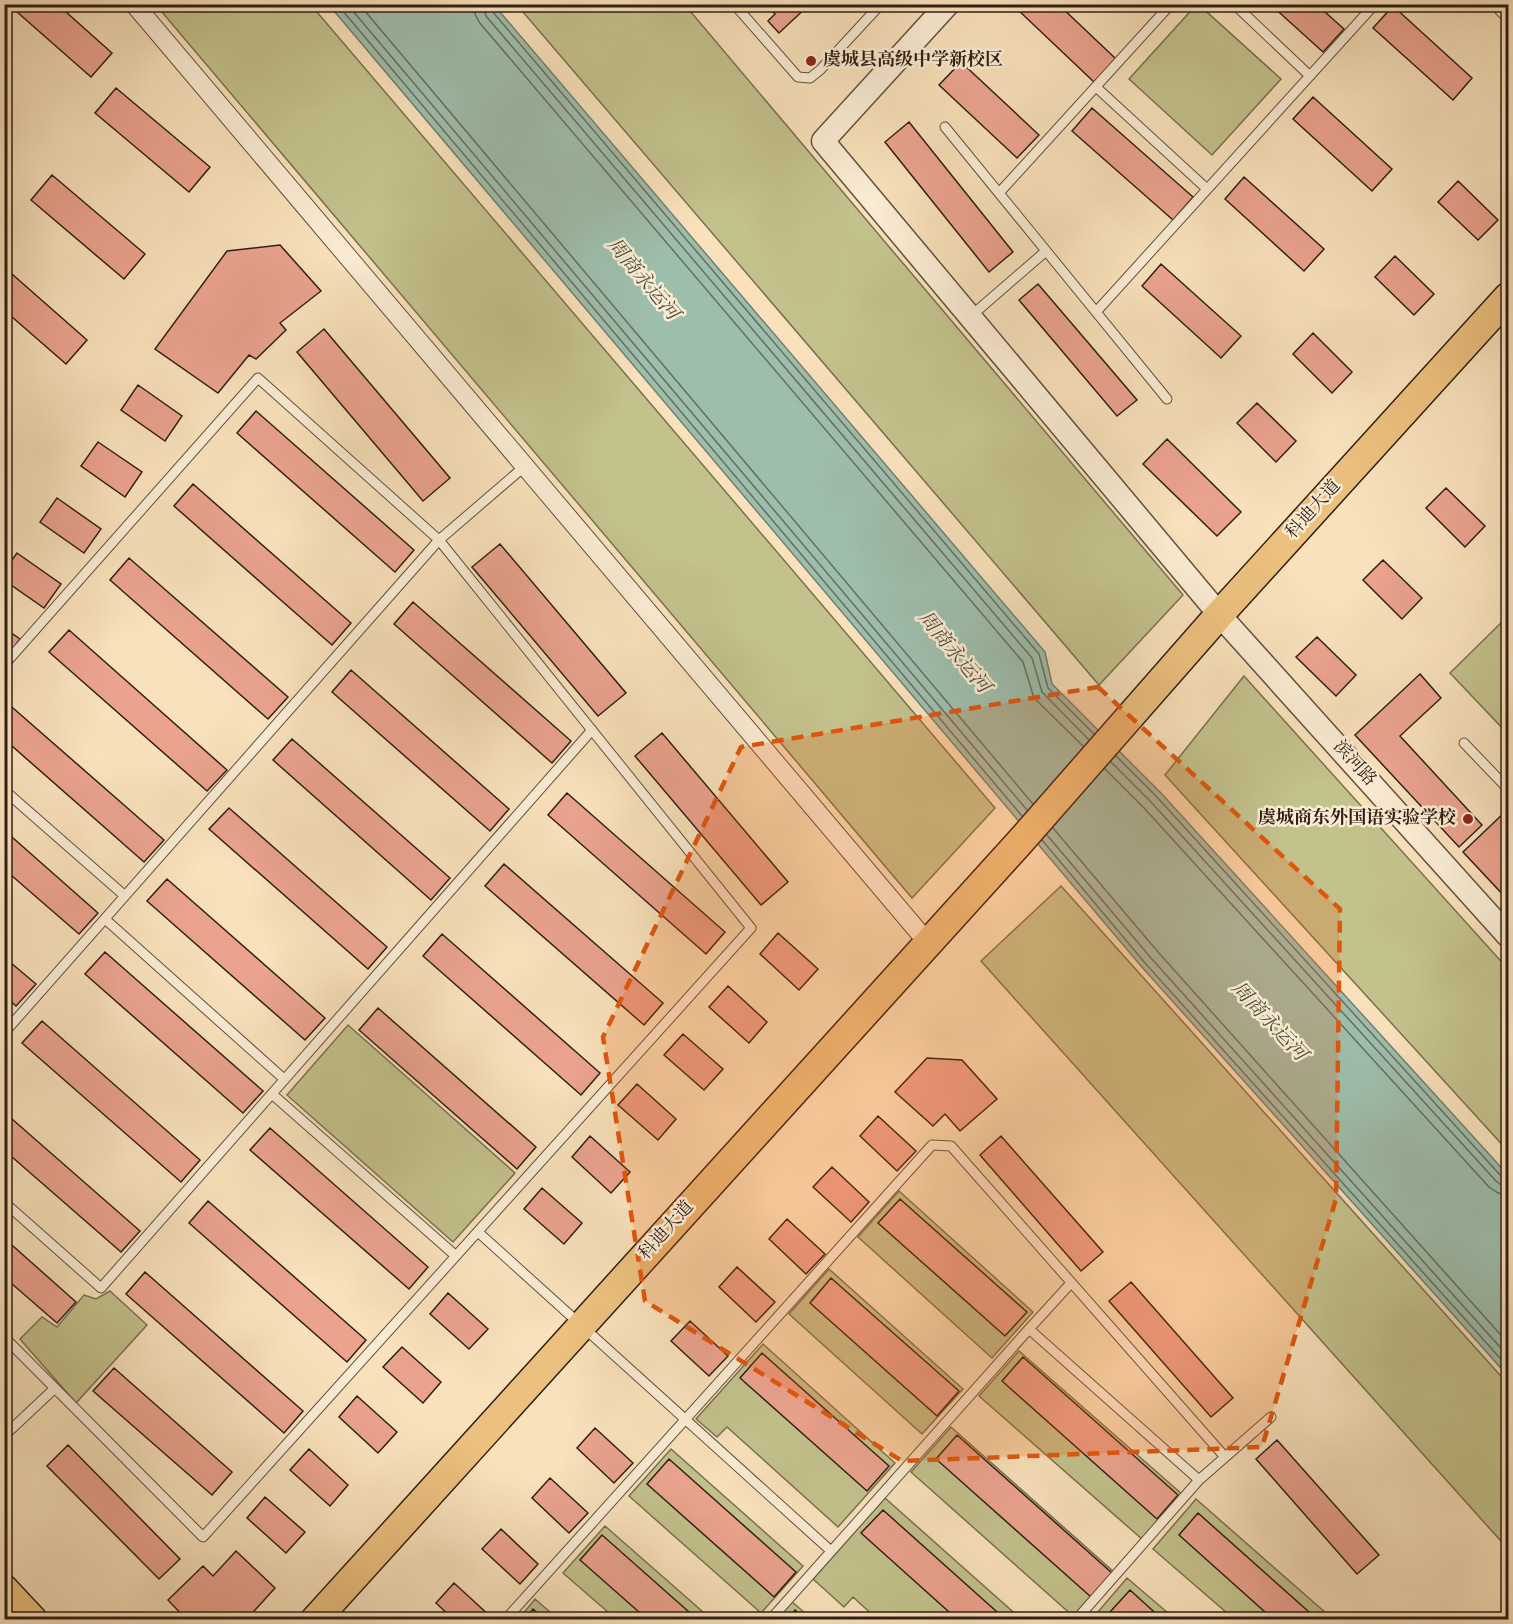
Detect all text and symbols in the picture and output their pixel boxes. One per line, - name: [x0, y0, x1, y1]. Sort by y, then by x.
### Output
- place label: 虞城县高级中学新校区: [823, 48, 1003, 74]
- marker: 虞城县高级中学新校区: [804, 54, 818, 68]
- water label: 周商永运河: [599, 232, 687, 330]
- street label: 科迪大道: [1280, 475, 1348, 545]
- water label: 周商永运河: [910, 605, 998, 703]
- street label: 滨河路: [1326, 735, 1382, 793]
- place label: 虞城商东外国语实验学校: [1258, 806, 1456, 832]
- marker: 虞城商东外国语实验学校: [1461, 812, 1475, 826]
- water label: 周商永运河: [1223, 976, 1315, 1071]
- street label: 科迪大道: [633, 1196, 701, 1266]

